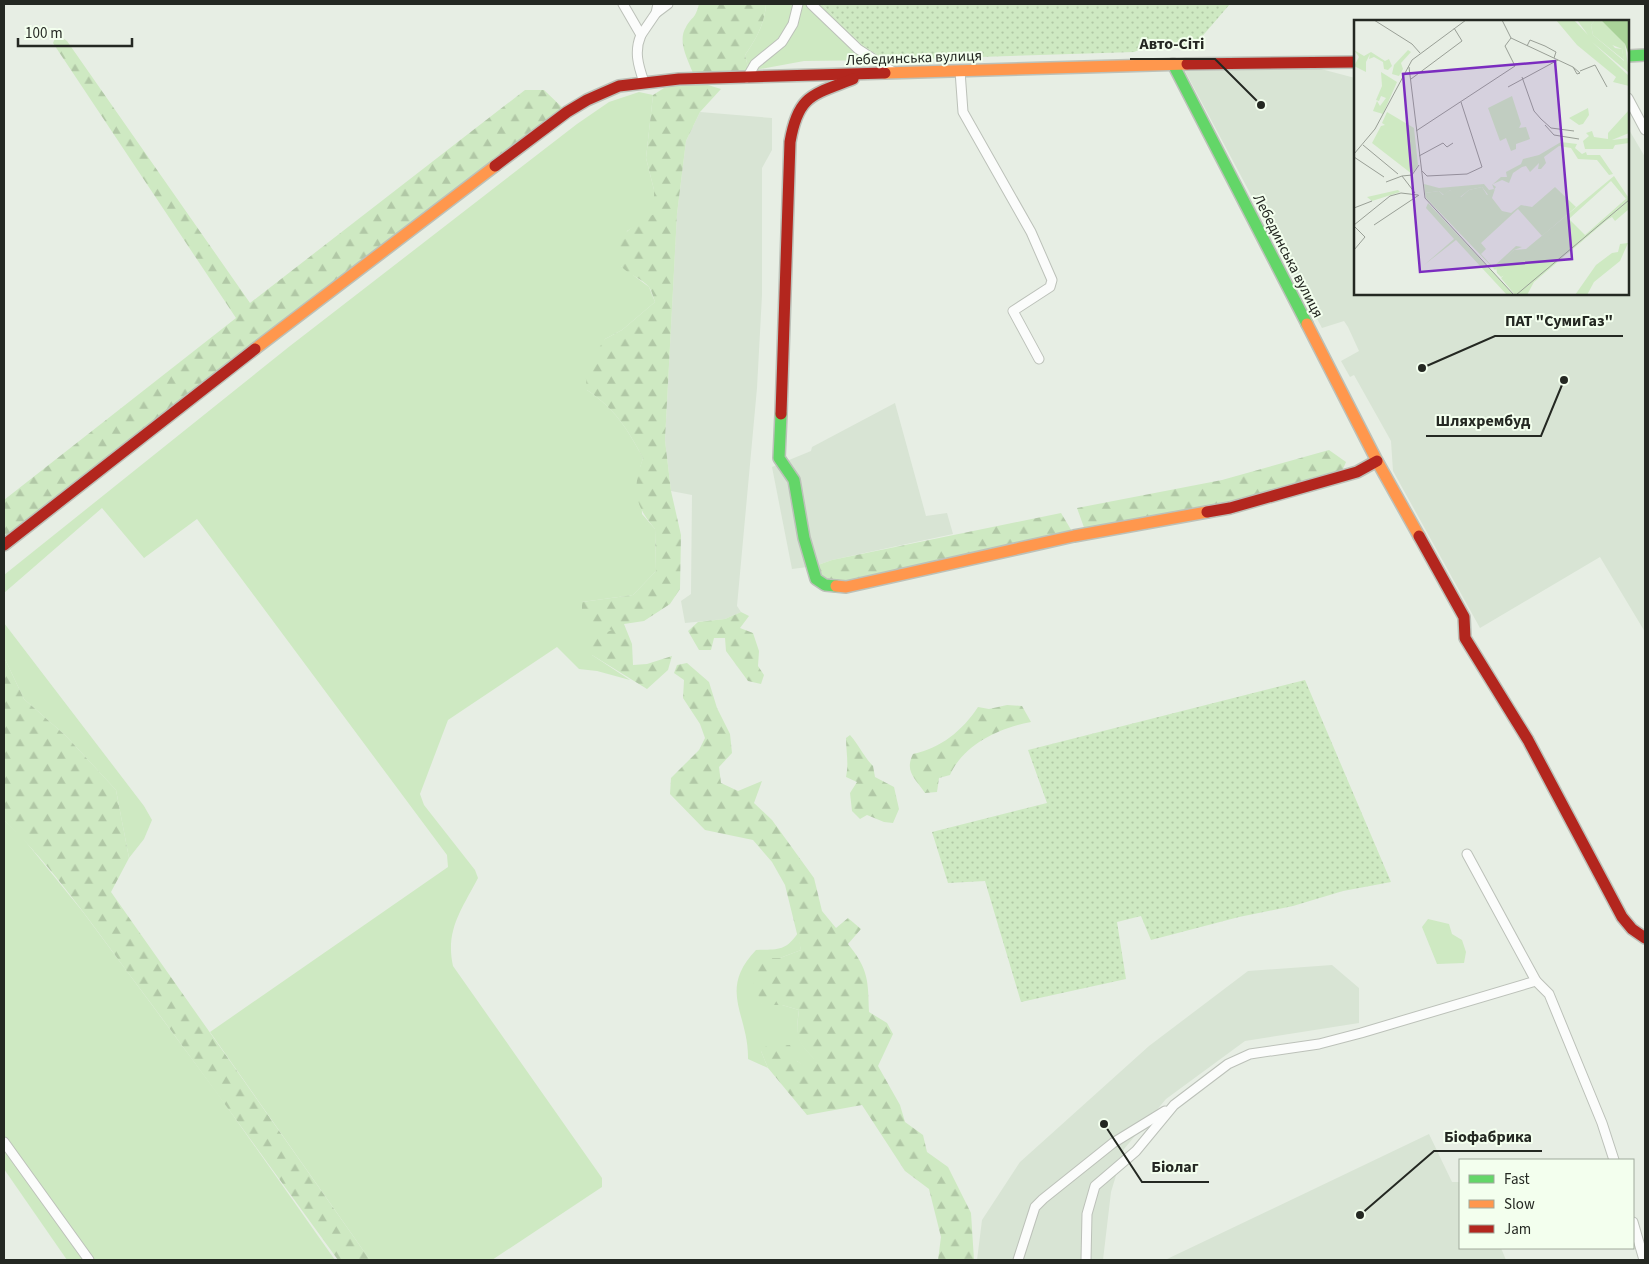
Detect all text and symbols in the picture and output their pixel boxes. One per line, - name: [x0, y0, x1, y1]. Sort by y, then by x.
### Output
- scale bar: [18, 15, 131, 47]
- inset map: [1354, 20, 1629, 295]
- text: 100 m: [25, 23, 63, 44]
- callout: Авто-Сіті: [1130, 28, 1215, 59]
- text: Авто-Сіті: [1139, 33, 1204, 55]
- street label: Лебединська вулиця: [845, 45, 983, 71]
- street label: Лебединська вулиця: [1248, 190, 1328, 322]
- callout: ПАТ "СумиГаз": [1495, 305, 1623, 336]
- text: ПАТ "СумиГаз": [1505, 310, 1613, 332]
- callout: Шляхрембуд: [1426, 405, 1541, 436]
- text: Шляхрембуд: [1436, 410, 1531, 432]
- callout: Біофабрика: [1434, 1120, 1542, 1151]
- text: Біофабрика: [1444, 1126, 1532, 1148]
- callout: Біолаг: [1142, 1151, 1209, 1182]
- text: Біолаг: [1151, 1156, 1199, 1178]
- legend: [1459, 1159, 1634, 1249]
- text: Fast: [1504, 1169, 1530, 1190]
- text: Slow: [1504, 1194, 1535, 1215]
- text: Jam: [1504, 1219, 1531, 1240]

